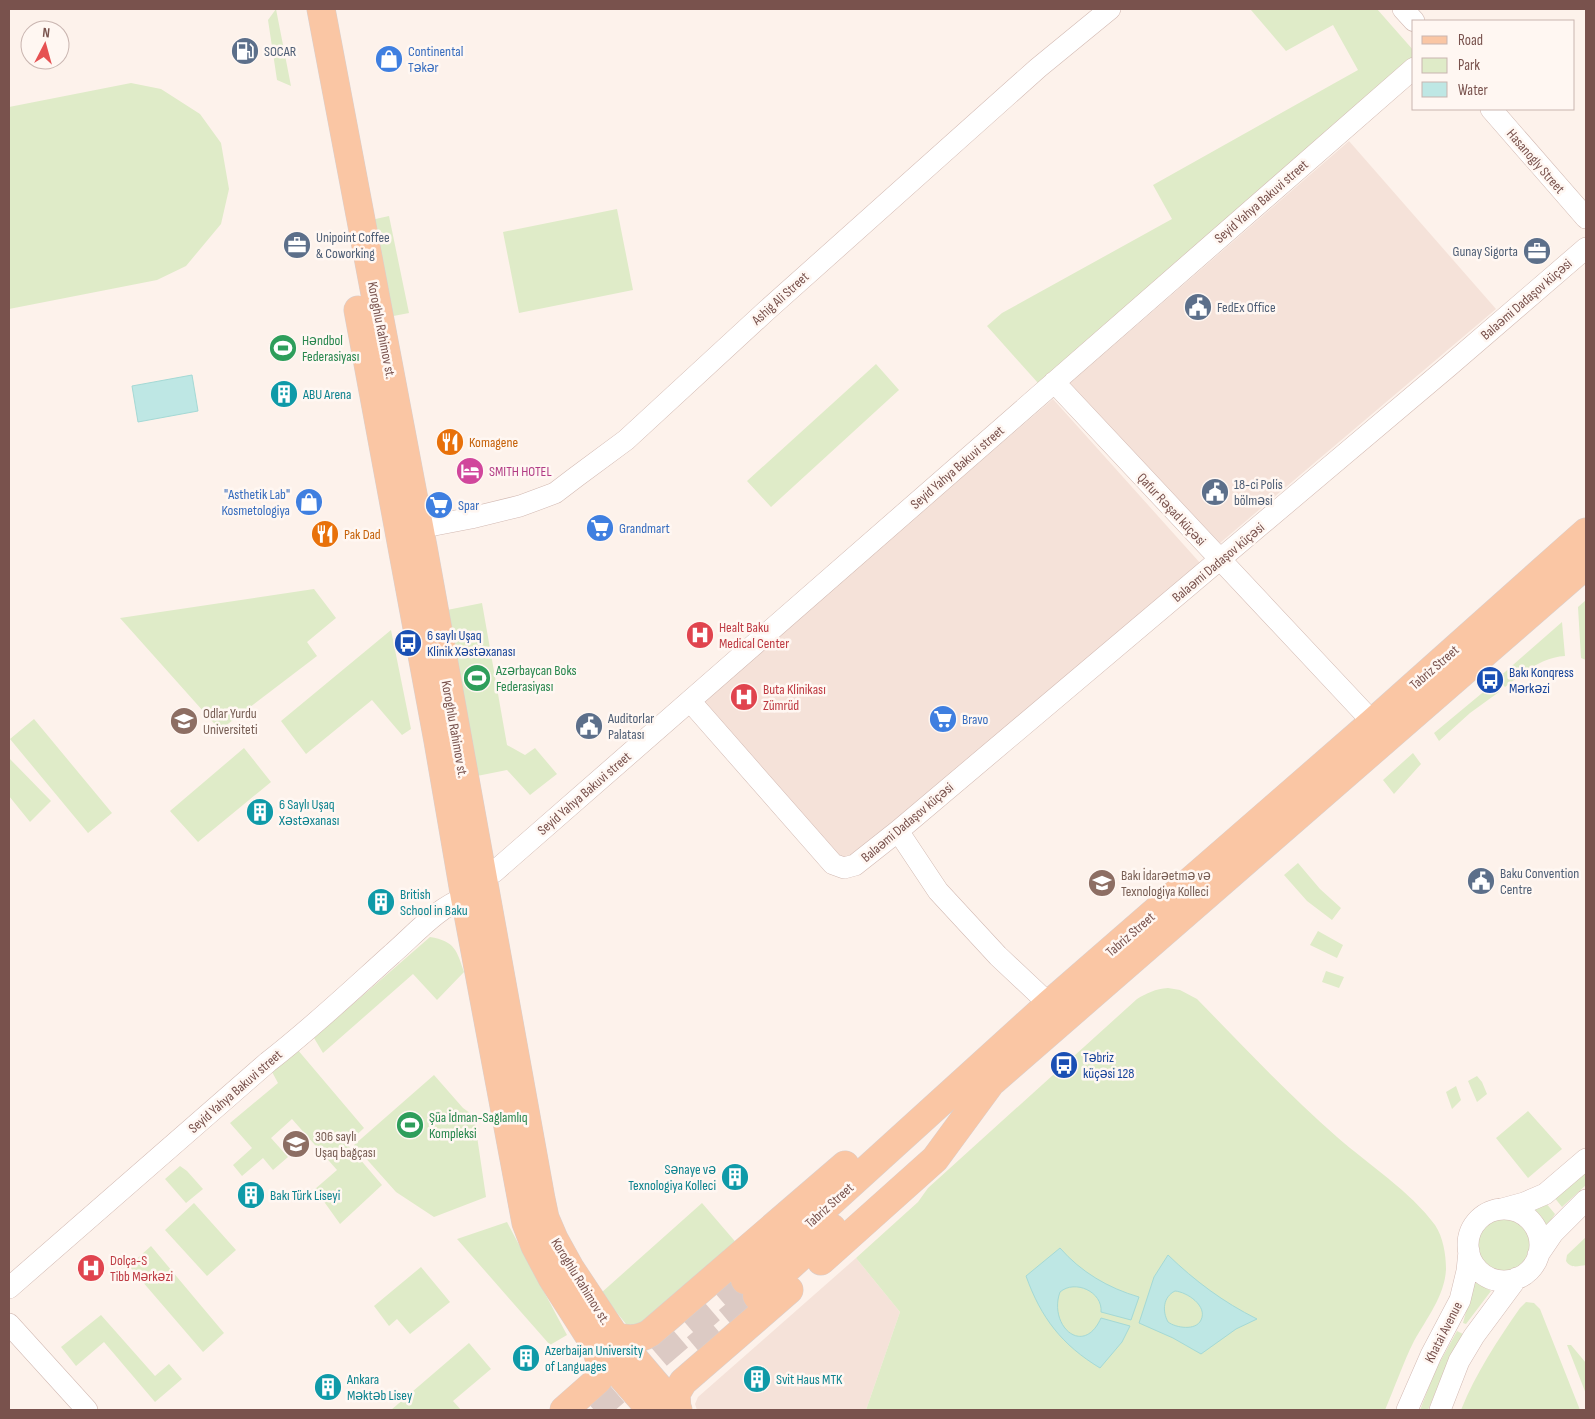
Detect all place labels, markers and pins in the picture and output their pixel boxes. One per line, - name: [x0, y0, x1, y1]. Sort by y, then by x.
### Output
- fuel station icon: SOCAR: [230, 36, 260, 66]
- place label: SOCAR: [264, 43, 297, 60]
- place label: Continental Təkər: [408, 43, 463, 76]
- shop icon: Continental Təkər: [374, 44, 404, 74]
- place label: Unipoint Coffee & Coworking: [316, 229, 390, 262]
- office icon: Unipoint Coffee & Coworking: [282, 230, 312, 260]
- office icon: Gunay Sigorta: [1522, 236, 1552, 266]
- place label: Gunay Sigorta: [1453, 243, 1518, 260]
- public building icon: FedEx Office: [1183, 292, 1213, 322]
- place label: FedEx Office: [1217, 299, 1276, 316]
- place label: Həndbol Federasiyası: [302, 332, 359, 365]
- sports icon: Həndbol Federasiyası: [268, 333, 298, 363]
- building icon: ABU Arena: [269, 379, 299, 409]
- place label: ABU Arena: [302, 386, 351, 403]
- restaurant icon: Komagene: [435, 427, 465, 457]
- place label: Komagene: [469, 434, 518, 451]
- hotel icon: SMITH HOTEL: [455, 456, 485, 486]
- place label: SMITH HOTEL: [489, 463, 552, 480]
- place label: 18-ci Polis bölməsi: [1234, 476, 1283, 509]
- public building icon: 18-ci Polis bölməsi: [1200, 477, 1230, 507]
- place label: "Asthetik Lab" Kosmetologiya: [221, 486, 290, 519]
- shop icon: "Asthetik Lab" Kosmetologiya: [294, 487, 324, 517]
- supermarket icon: Spar: [424, 490, 454, 520]
- place label: Spar: [458, 497, 479, 514]
- supermarket icon: Grandmart: [585, 513, 615, 543]
- restaurant icon: Pak Dad: [310, 519, 340, 549]
- place label: Grandmart: [619, 520, 670, 537]
- place label: Pak Dad: [344, 526, 381, 543]
- place label: Healt Baku Medical Center: [719, 619, 789, 652]
- hospital icon: Healt Baku Medical Center: [685, 620, 715, 650]
- place label: 6 saylı Uşaq Klinik Xəstəxanası: [427, 627, 515, 660]
- bus stop icon: 6 saylı Uşaq Klinik Xəstəxanası: [393, 628, 423, 658]
- place label: Azərbaycan Boks Federasiyası: [495, 662, 577, 695]
- sports icon: Azərbaycan Boks Federasiyası: [462, 663, 492, 693]
- place label: Bakı Konqress Mərkəzi: [1509, 664, 1574, 697]
- bus stop icon: Bakı Konqress Mərkəzi: [1475, 665, 1505, 695]
- place label: Buta Klinikası Zümrüd: [763, 681, 826, 714]
- hospital icon: Buta Klinikası Zümrüd: [729, 682, 759, 712]
- supermarket icon: Bravo: [928, 704, 958, 734]
- place label: Odlar Yurdu Universiteti: [203, 705, 258, 738]
- school or university icon: Odlar Yurdu Universiteti: [169, 706, 199, 736]
- place label: Auditorlar Palatası: [607, 710, 654, 743]
- public building icon: Auditorlar Palatası: [574, 711, 604, 741]
- place label: Bravo: [962, 711, 989, 728]
- place label: 6 Saylı Uşaq Xəstəxanası: [278, 796, 339, 829]
- building icon: 6 Saylı Uşaq Xəstəxanası: [245, 797, 275, 827]
- place label: Baku Convention Centre: [1500, 865, 1579, 898]
- public building icon: Baku Convention Centre: [1466, 866, 1496, 896]
- place label: Bakı İdarəetmə və Texnologiya Kolleci: [1121, 867, 1211, 900]
- school or university icon: Bakı İdarəetmə və Texnologiya Kolleci: [1087, 868, 1117, 898]
- place label: British School in Baku: [400, 886, 468, 919]
- building icon: British School in Baku: [366, 887, 396, 917]
- place label: Təbriz küçəsi 128: [1083, 1049, 1134, 1082]
- bus stop icon: Təbriz küçəsi 128: [1049, 1050, 1079, 1080]
- place label: Şüa İdman-Sağlamlıq Kompleksi: [429, 1109, 528, 1142]
- sports icon: Şüa İdman-Sağlamlıq Kompleksi: [395, 1110, 425, 1140]
- place label: 306 saylı Uşaq bağçası: [315, 1128, 376, 1161]
- school or university icon: 306 saylı Uşaq bağçası: [281, 1129, 311, 1159]
- place label: Sənaye və Texnologiya Kolleci: [628, 1161, 716, 1194]
- building icon: Sənaye və Texnologiya Kolleci: [720, 1162, 750, 1192]
- building icon: Bakı Türk Liseyi: [236, 1180, 266, 1210]
- place label: Bakı Türk Liseyi: [270, 1187, 340, 1204]
- place label: Dolça-S Tibb Mərkəzi: [110, 1252, 173, 1285]
- hospital icon: Dolça-S Tibb Mərkəzi: [76, 1253, 106, 1283]
- place label: Azerbaijan University of Languages: [544, 1342, 644, 1375]
- building icon: Azerbaijan University of Languages: [511, 1343, 541, 1373]
- building icon: Svit Haus MTK: [742, 1364, 772, 1394]
- place label: Ankara Məktəb Lisey: [346, 1371, 413, 1404]
- place label: Svit Haus MTK: [776, 1371, 843, 1388]
- building icon: Ankara Məktəb Lisey: [313, 1372, 343, 1402]

